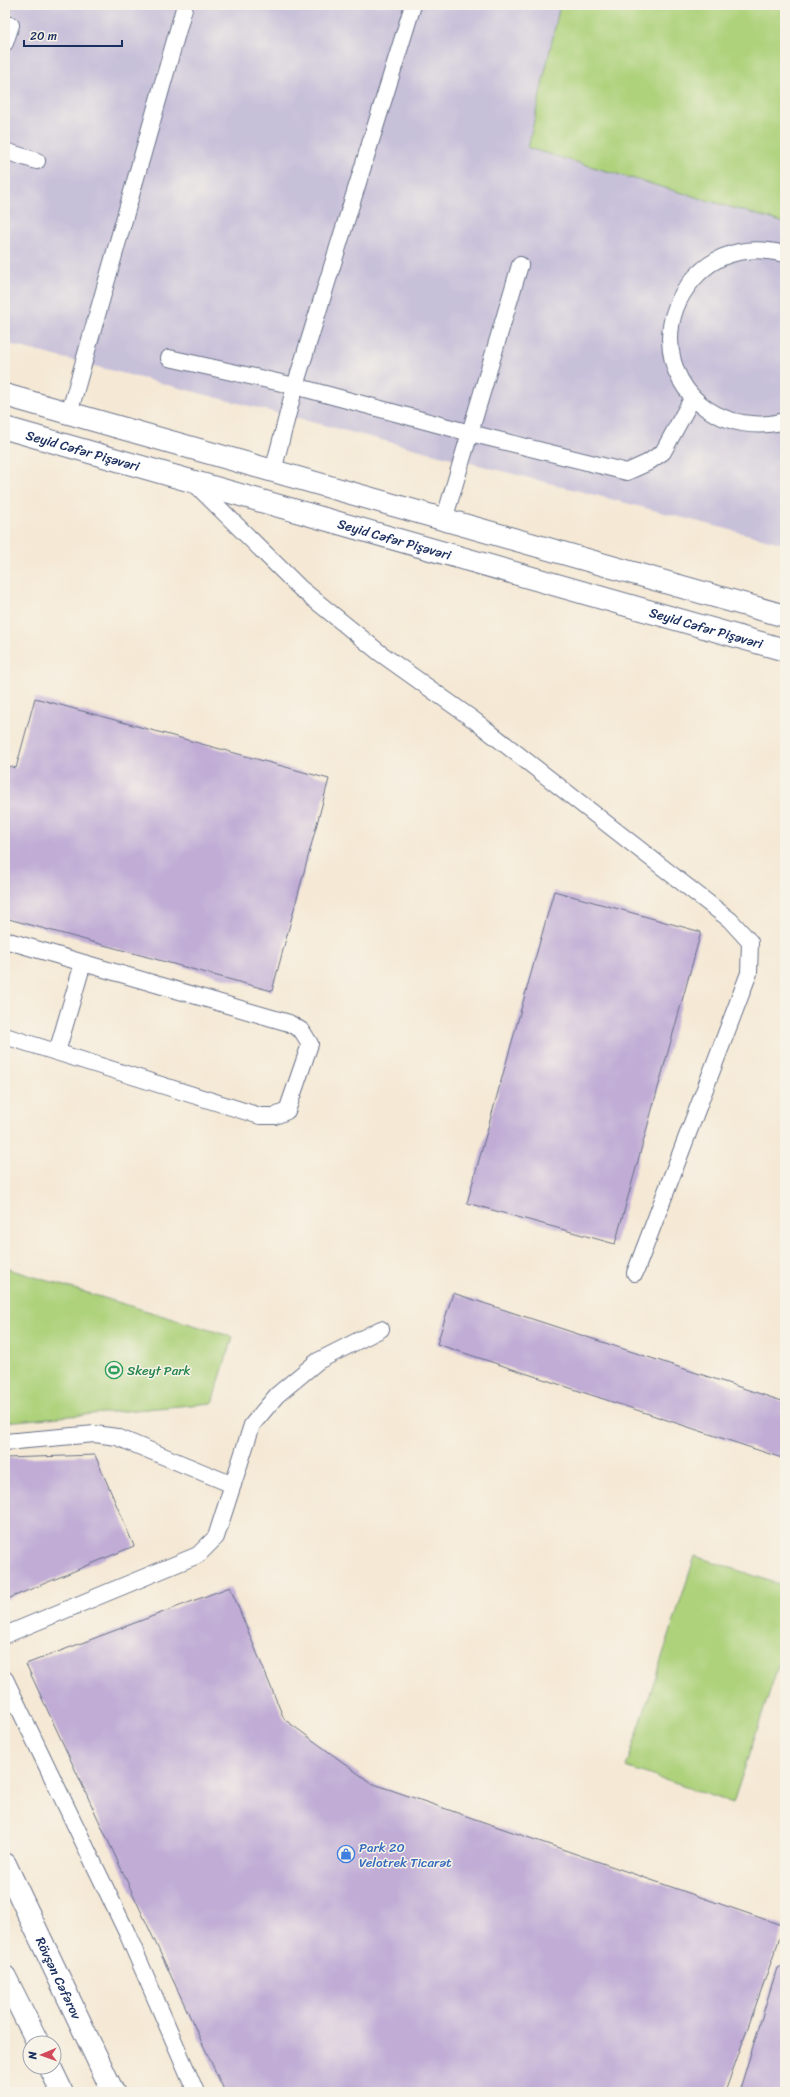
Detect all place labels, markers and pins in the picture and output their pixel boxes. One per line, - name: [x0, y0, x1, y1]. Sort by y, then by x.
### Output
- place label: Skeyt Park: [127, 1359, 191, 1382]
- sports icon: Skeyt Park: [104, 1360, 124, 1380]
- place label: Park 20 Velotrek Ticarət: [359, 1836, 452, 1874]
- shop icon: Park 20 Velotrek Ticarət: [336, 1844, 356, 1864]

